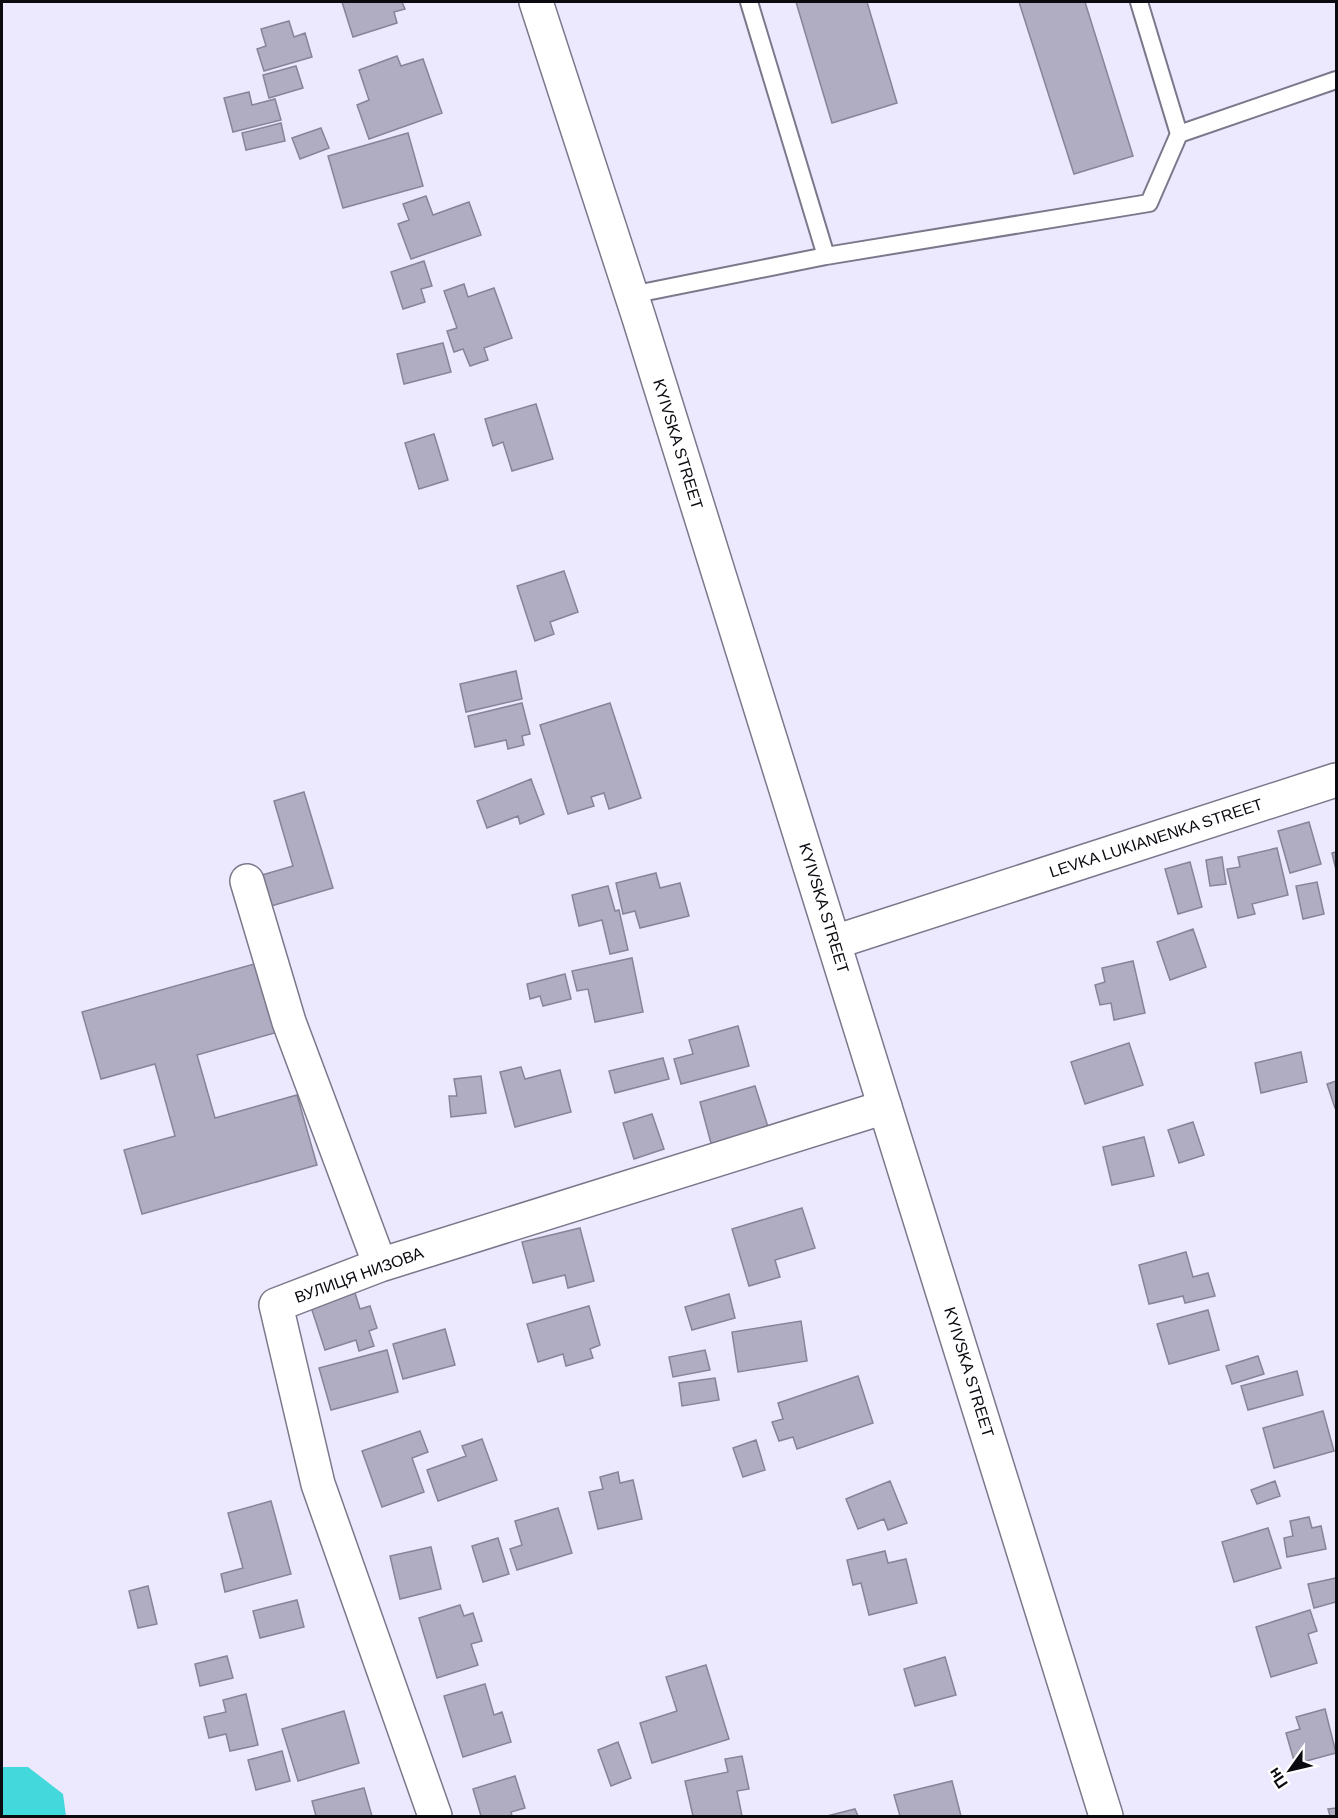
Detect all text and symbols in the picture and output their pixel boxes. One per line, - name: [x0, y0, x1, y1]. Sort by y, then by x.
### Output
- street label: KYIVSKA STREET: [650, 377, 706, 511]
- street label: LEVKA LUKIANENKA STREET: [1047, 795, 1265, 881]
- street label: KYIVSKA STREET: [796, 841, 852, 975]
- street label: ВУЛИЦЯ НИЗОВА: [292, 1244, 426, 1306]
- street label: KYIVSKA STREET: [941, 1305, 997, 1439]
- north arrow: [1260, 1740, 1320, 1800]
- text: Пн: [1265, 1765, 1291, 1792]

